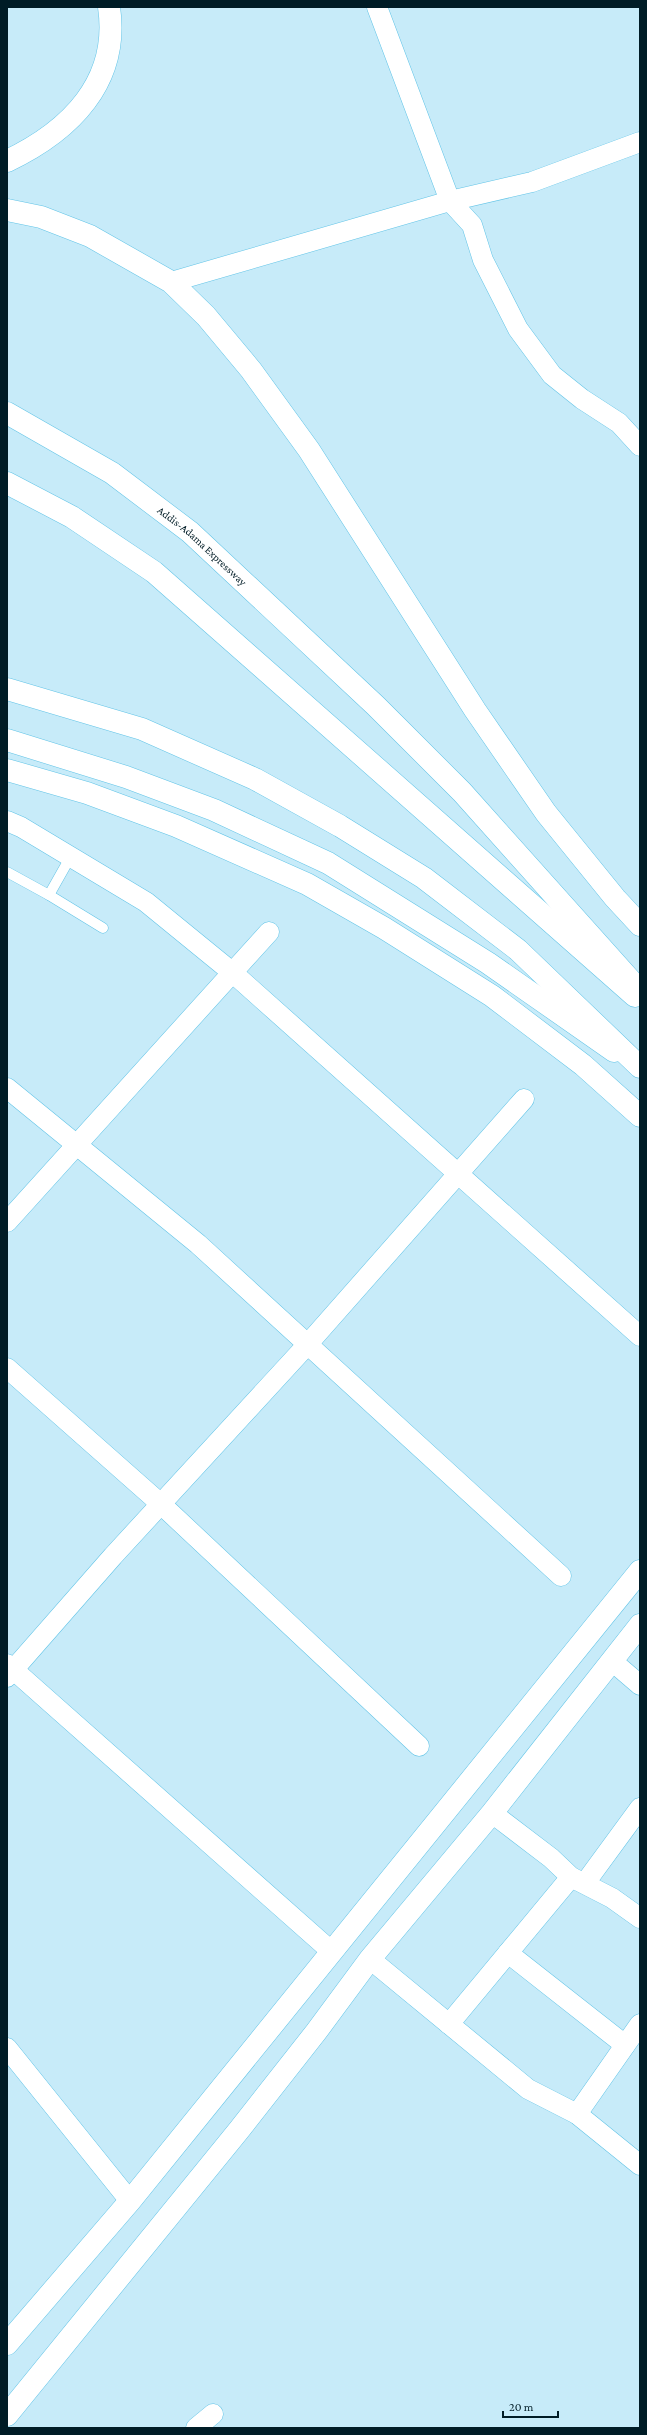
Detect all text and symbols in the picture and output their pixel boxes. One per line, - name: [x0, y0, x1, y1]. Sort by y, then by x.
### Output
- street label: Addis-Adama Expressway: [155, 504, 250, 589]
- scale bar: [503, 2393, 558, 2419]
- text: 20 m: [509, 2400, 534, 2414]

